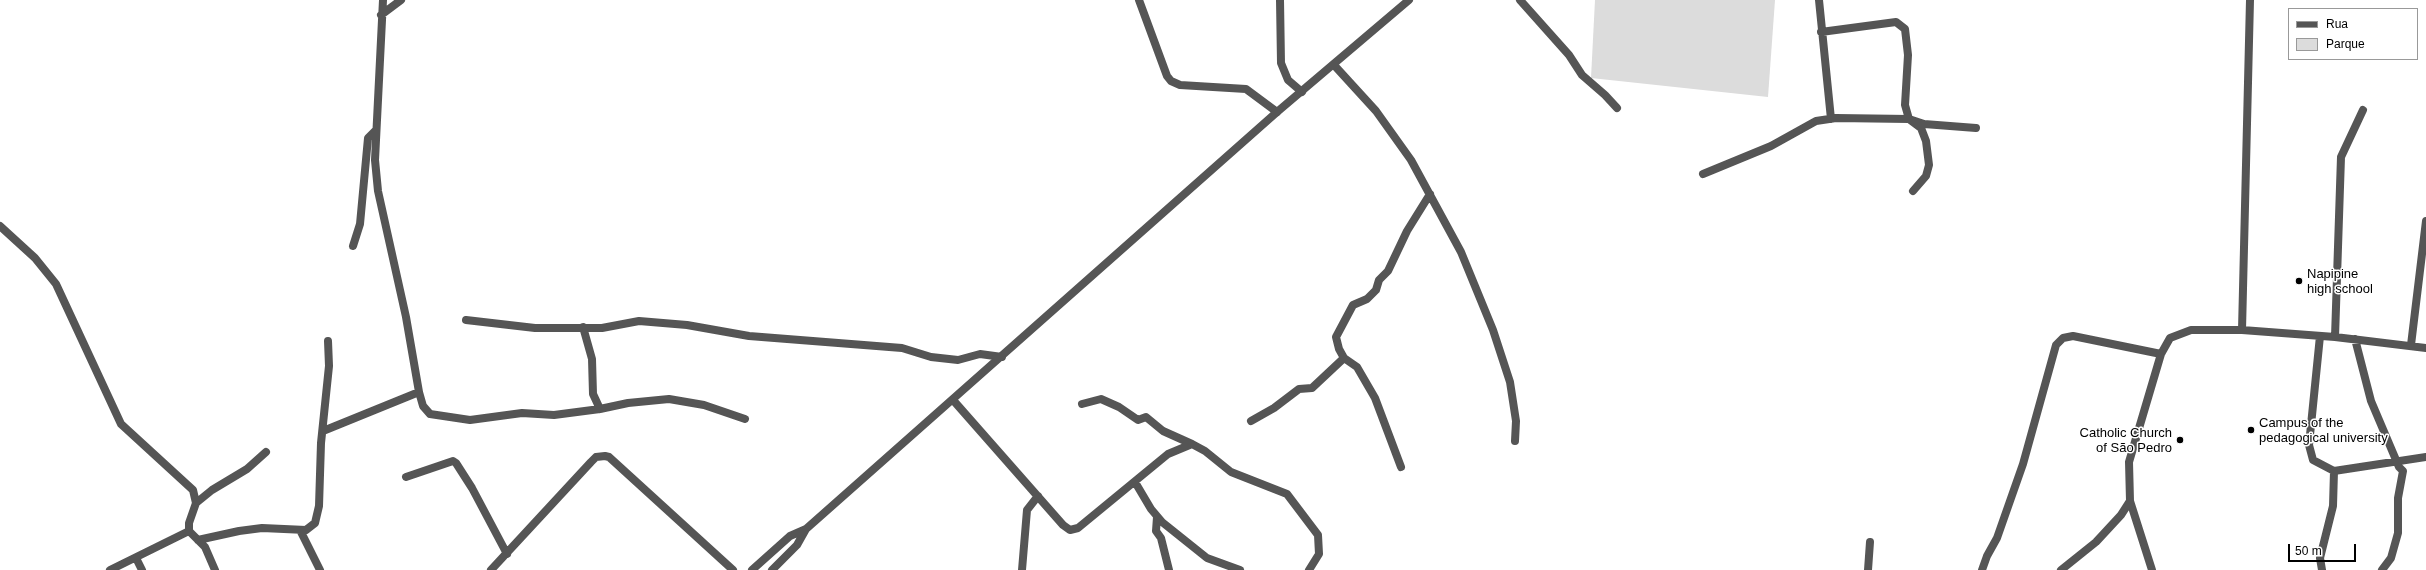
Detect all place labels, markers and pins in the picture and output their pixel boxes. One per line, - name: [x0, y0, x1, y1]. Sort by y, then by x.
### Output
- place label: Napipine high school: [2307, 266, 2373, 297]
- marker: Napipine high school: [2294, 276, 2304, 286]
- place label: Campus of the pedagogical university: [2259, 415, 2388, 446]
- place label: Catholic Church of São Pedro: [2080, 425, 2172, 456]
- marker: Campus of the pedagogical university: [2246, 425, 2256, 435]
- marker: Catholic Church of São Pedro: [2175, 435, 2185, 445]

